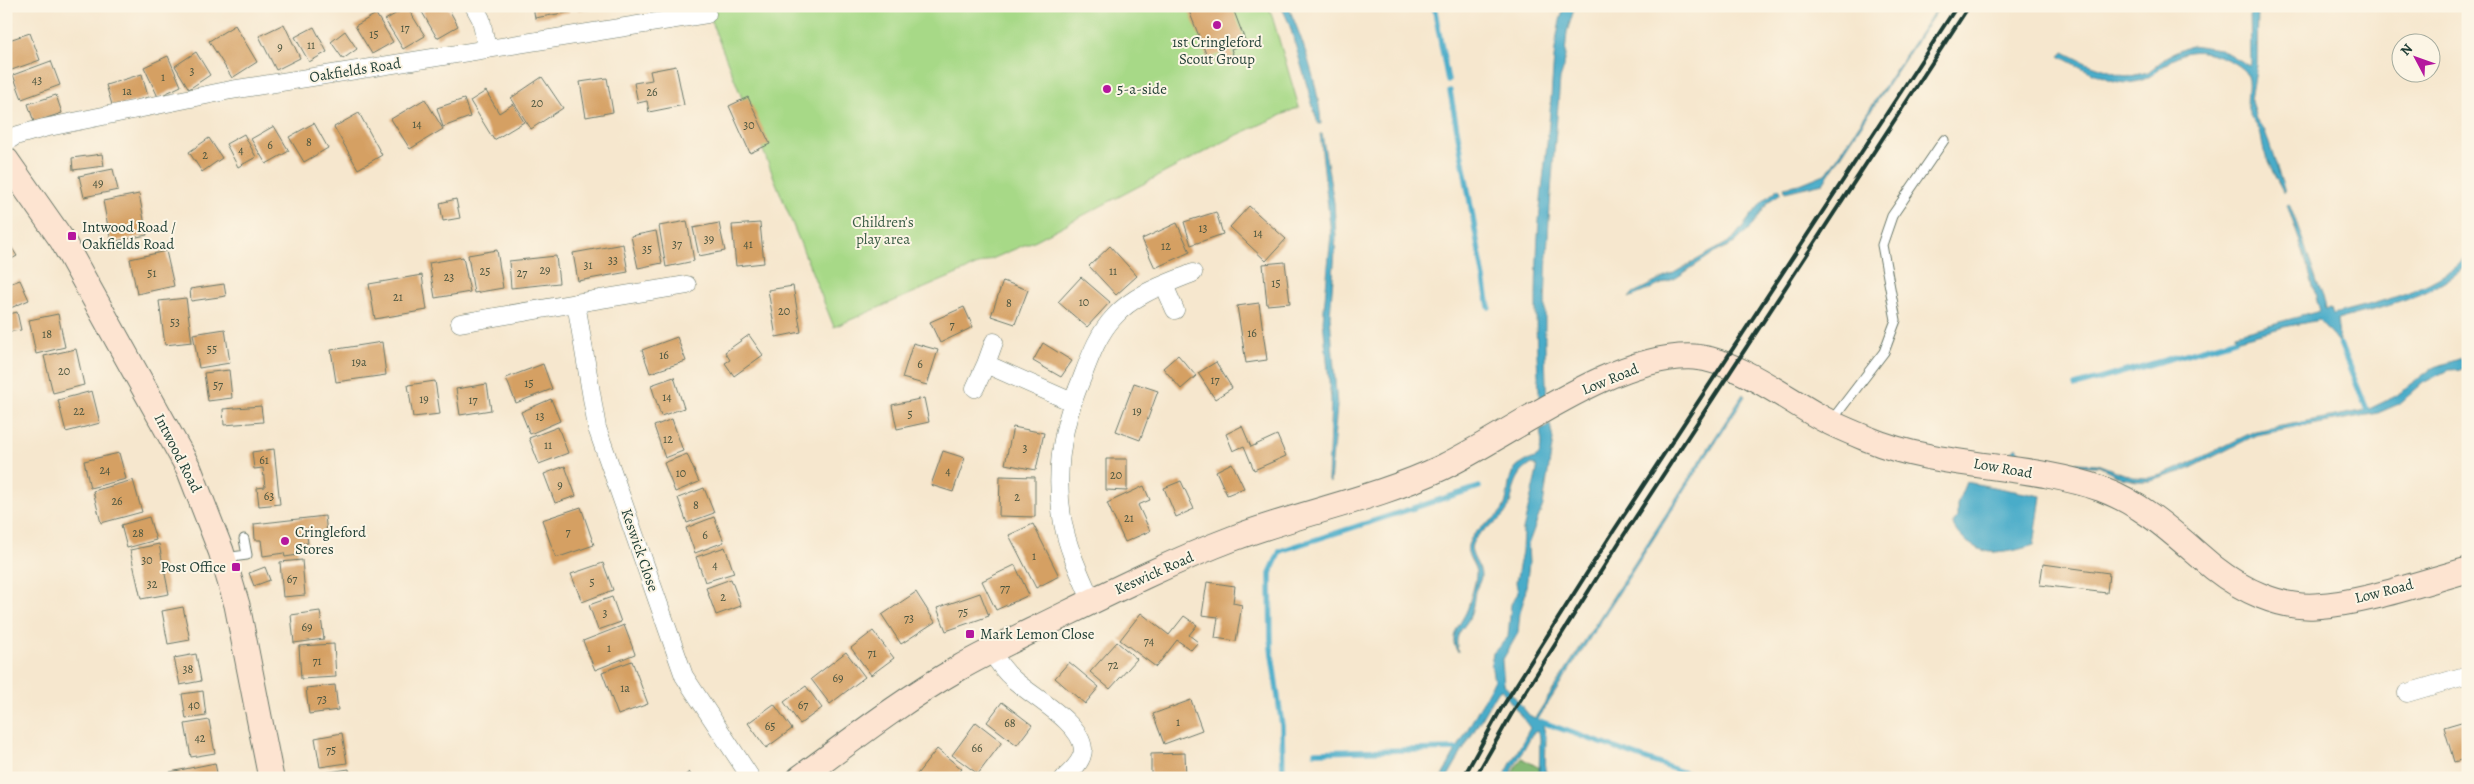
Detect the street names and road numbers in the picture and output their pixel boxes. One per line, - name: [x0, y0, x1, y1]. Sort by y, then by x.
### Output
- street label: Oakfields Road: [308, 53, 403, 87]
- street label: Low Road: [1579, 358, 1642, 399]
- street label: Intwood Road: [150, 410, 207, 497]
- street label: Low Road: [1972, 453, 2035, 483]
- street label: Keswick Close: [616, 506, 664, 594]
- street label: Keswick Road: [1111, 546, 1198, 599]
- street label: Low Road: [2353, 574, 2416, 608]

